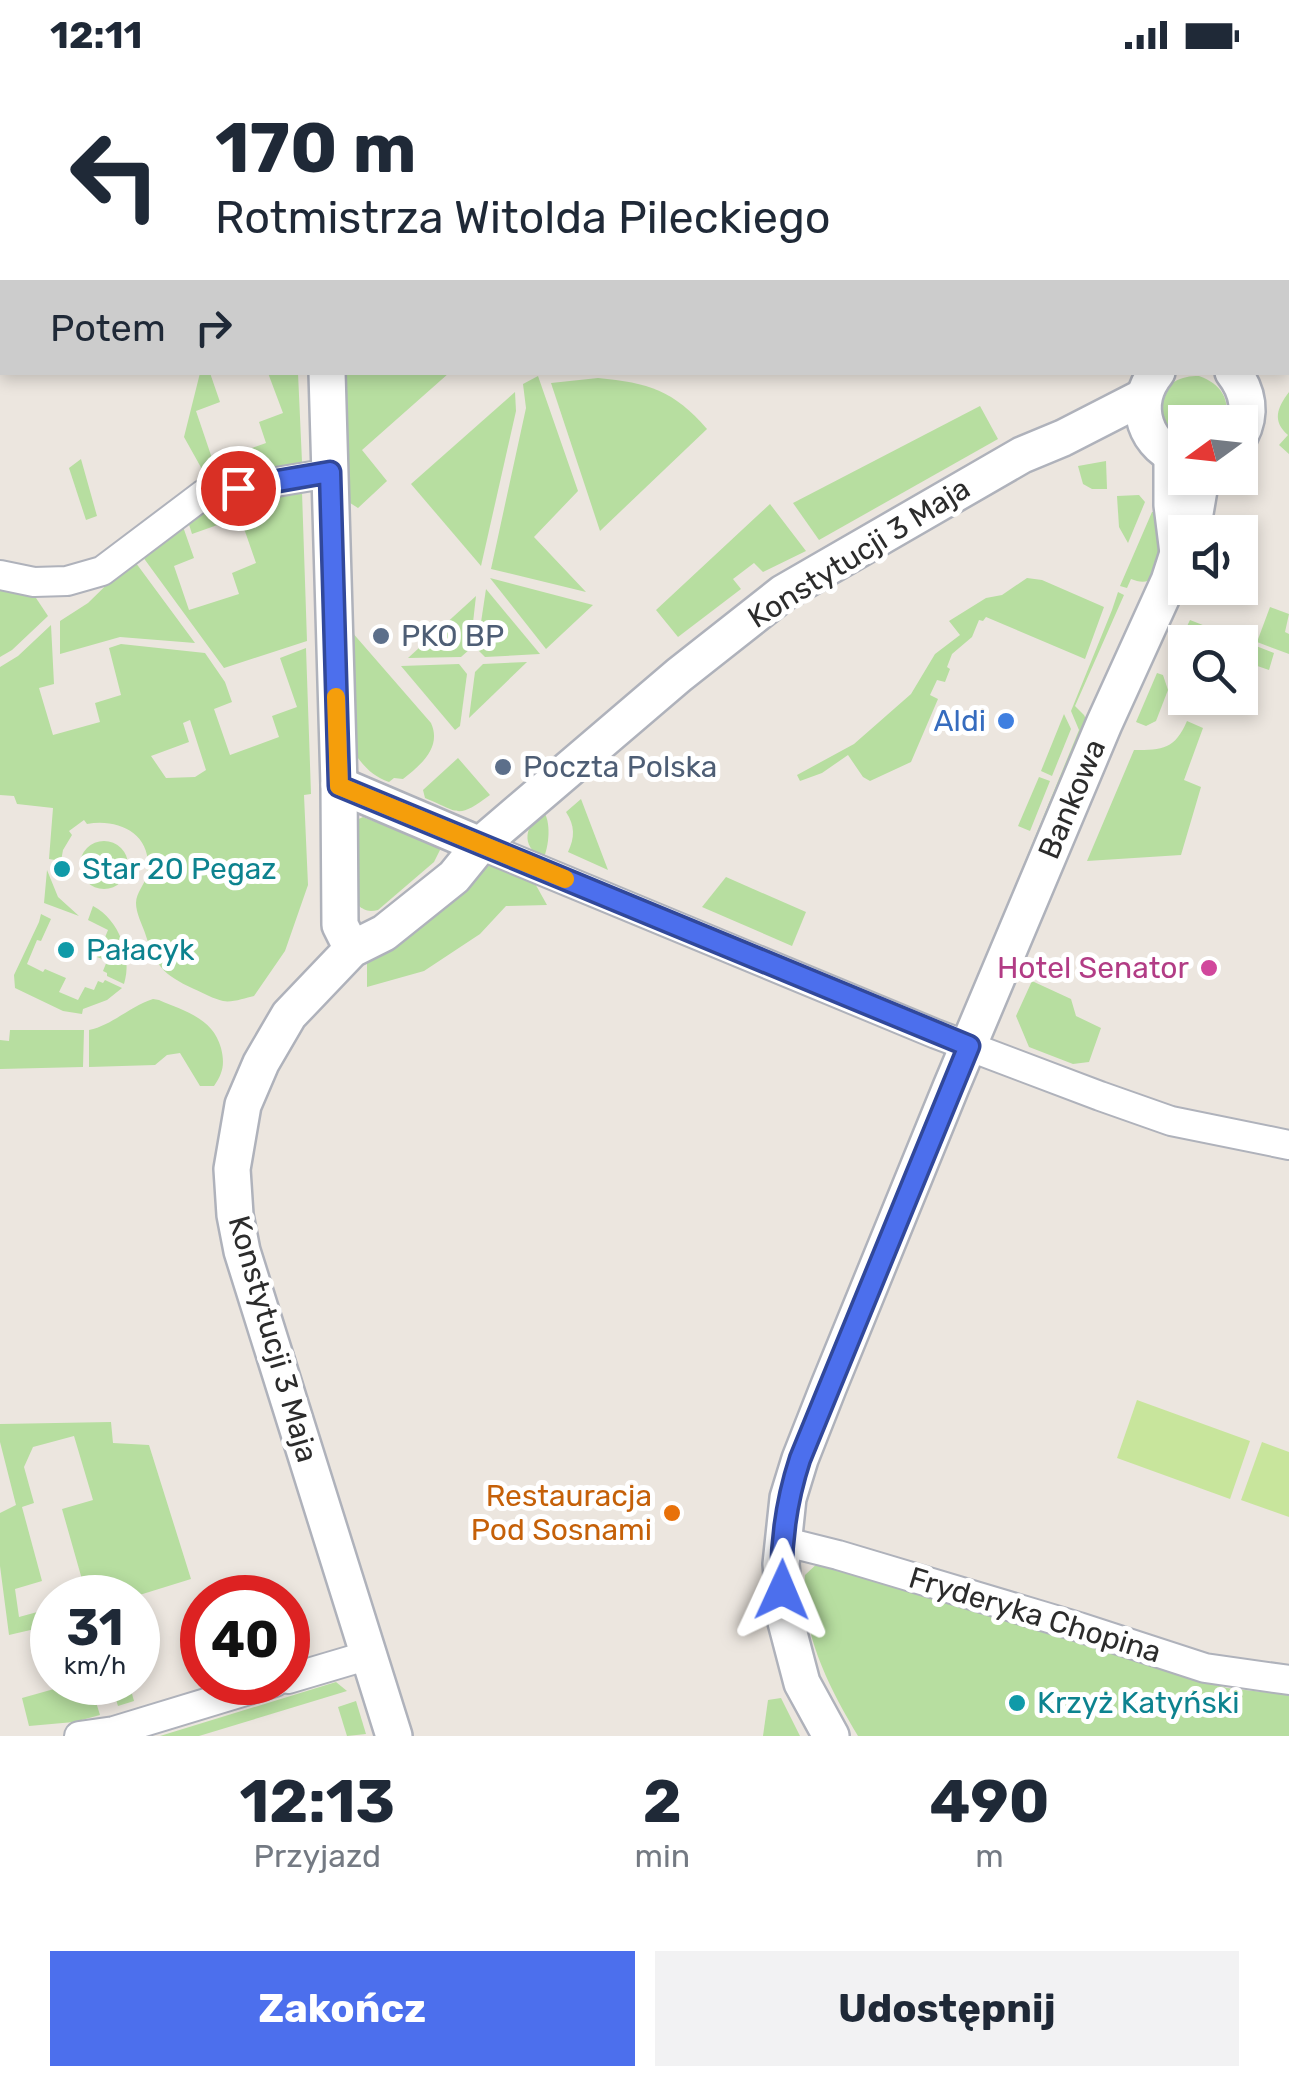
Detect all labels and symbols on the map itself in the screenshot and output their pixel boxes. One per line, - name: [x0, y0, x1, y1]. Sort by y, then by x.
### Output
- north arrow: [1168, 405, 1258, 495]
- pin: [196, 446, 281, 531]
- street label: Konstytucji 3 Maja: [741, 470, 977, 636]
- place label: PKO BP: [401, 618, 504, 654]
- marker: PKO BP: [370, 625, 392, 647]
- place label: Aldi: [934, 703, 986, 739]
- marker: Aldi: [995, 710, 1017, 732]
- street label: Bankowa: [1031, 734, 1113, 864]
- place label: Poczta Polska: [523, 749, 717, 785]
- marker: Poczta Polska: [492, 756, 514, 778]
- place label: Star 20 Pegaz: [82, 851, 277, 887]
- marker: Star 20 Pegaz: [51, 858, 73, 880]
- place label: Pałacyk: [86, 932, 195, 968]
- marker: Pałacyk: [55, 939, 77, 961]
- place label: Hotel Senator: [997, 950, 1190, 986]
- marker: Hotel Senator: [1198, 957, 1220, 979]
- street label: Konstytucji 3 Maja: [221, 1212, 325, 1466]
- place label: Restauracja Pod Sosnami: [471, 1478, 652, 1548]
- marker: Restauracja Pod Sosnami: [661, 1502, 683, 1524]
- position arrow: [730, 1538, 834, 1642]
- street label: Fryderyka Chopina: [905, 1560, 1165, 1670]
- speed limit sign: 40: [180, 1575, 310, 1705]
- place label: Krzyż Katyński: [1037, 1685, 1240, 1721]
- marker: Krzyż Katyński: [1006, 1692, 1028, 1714]

